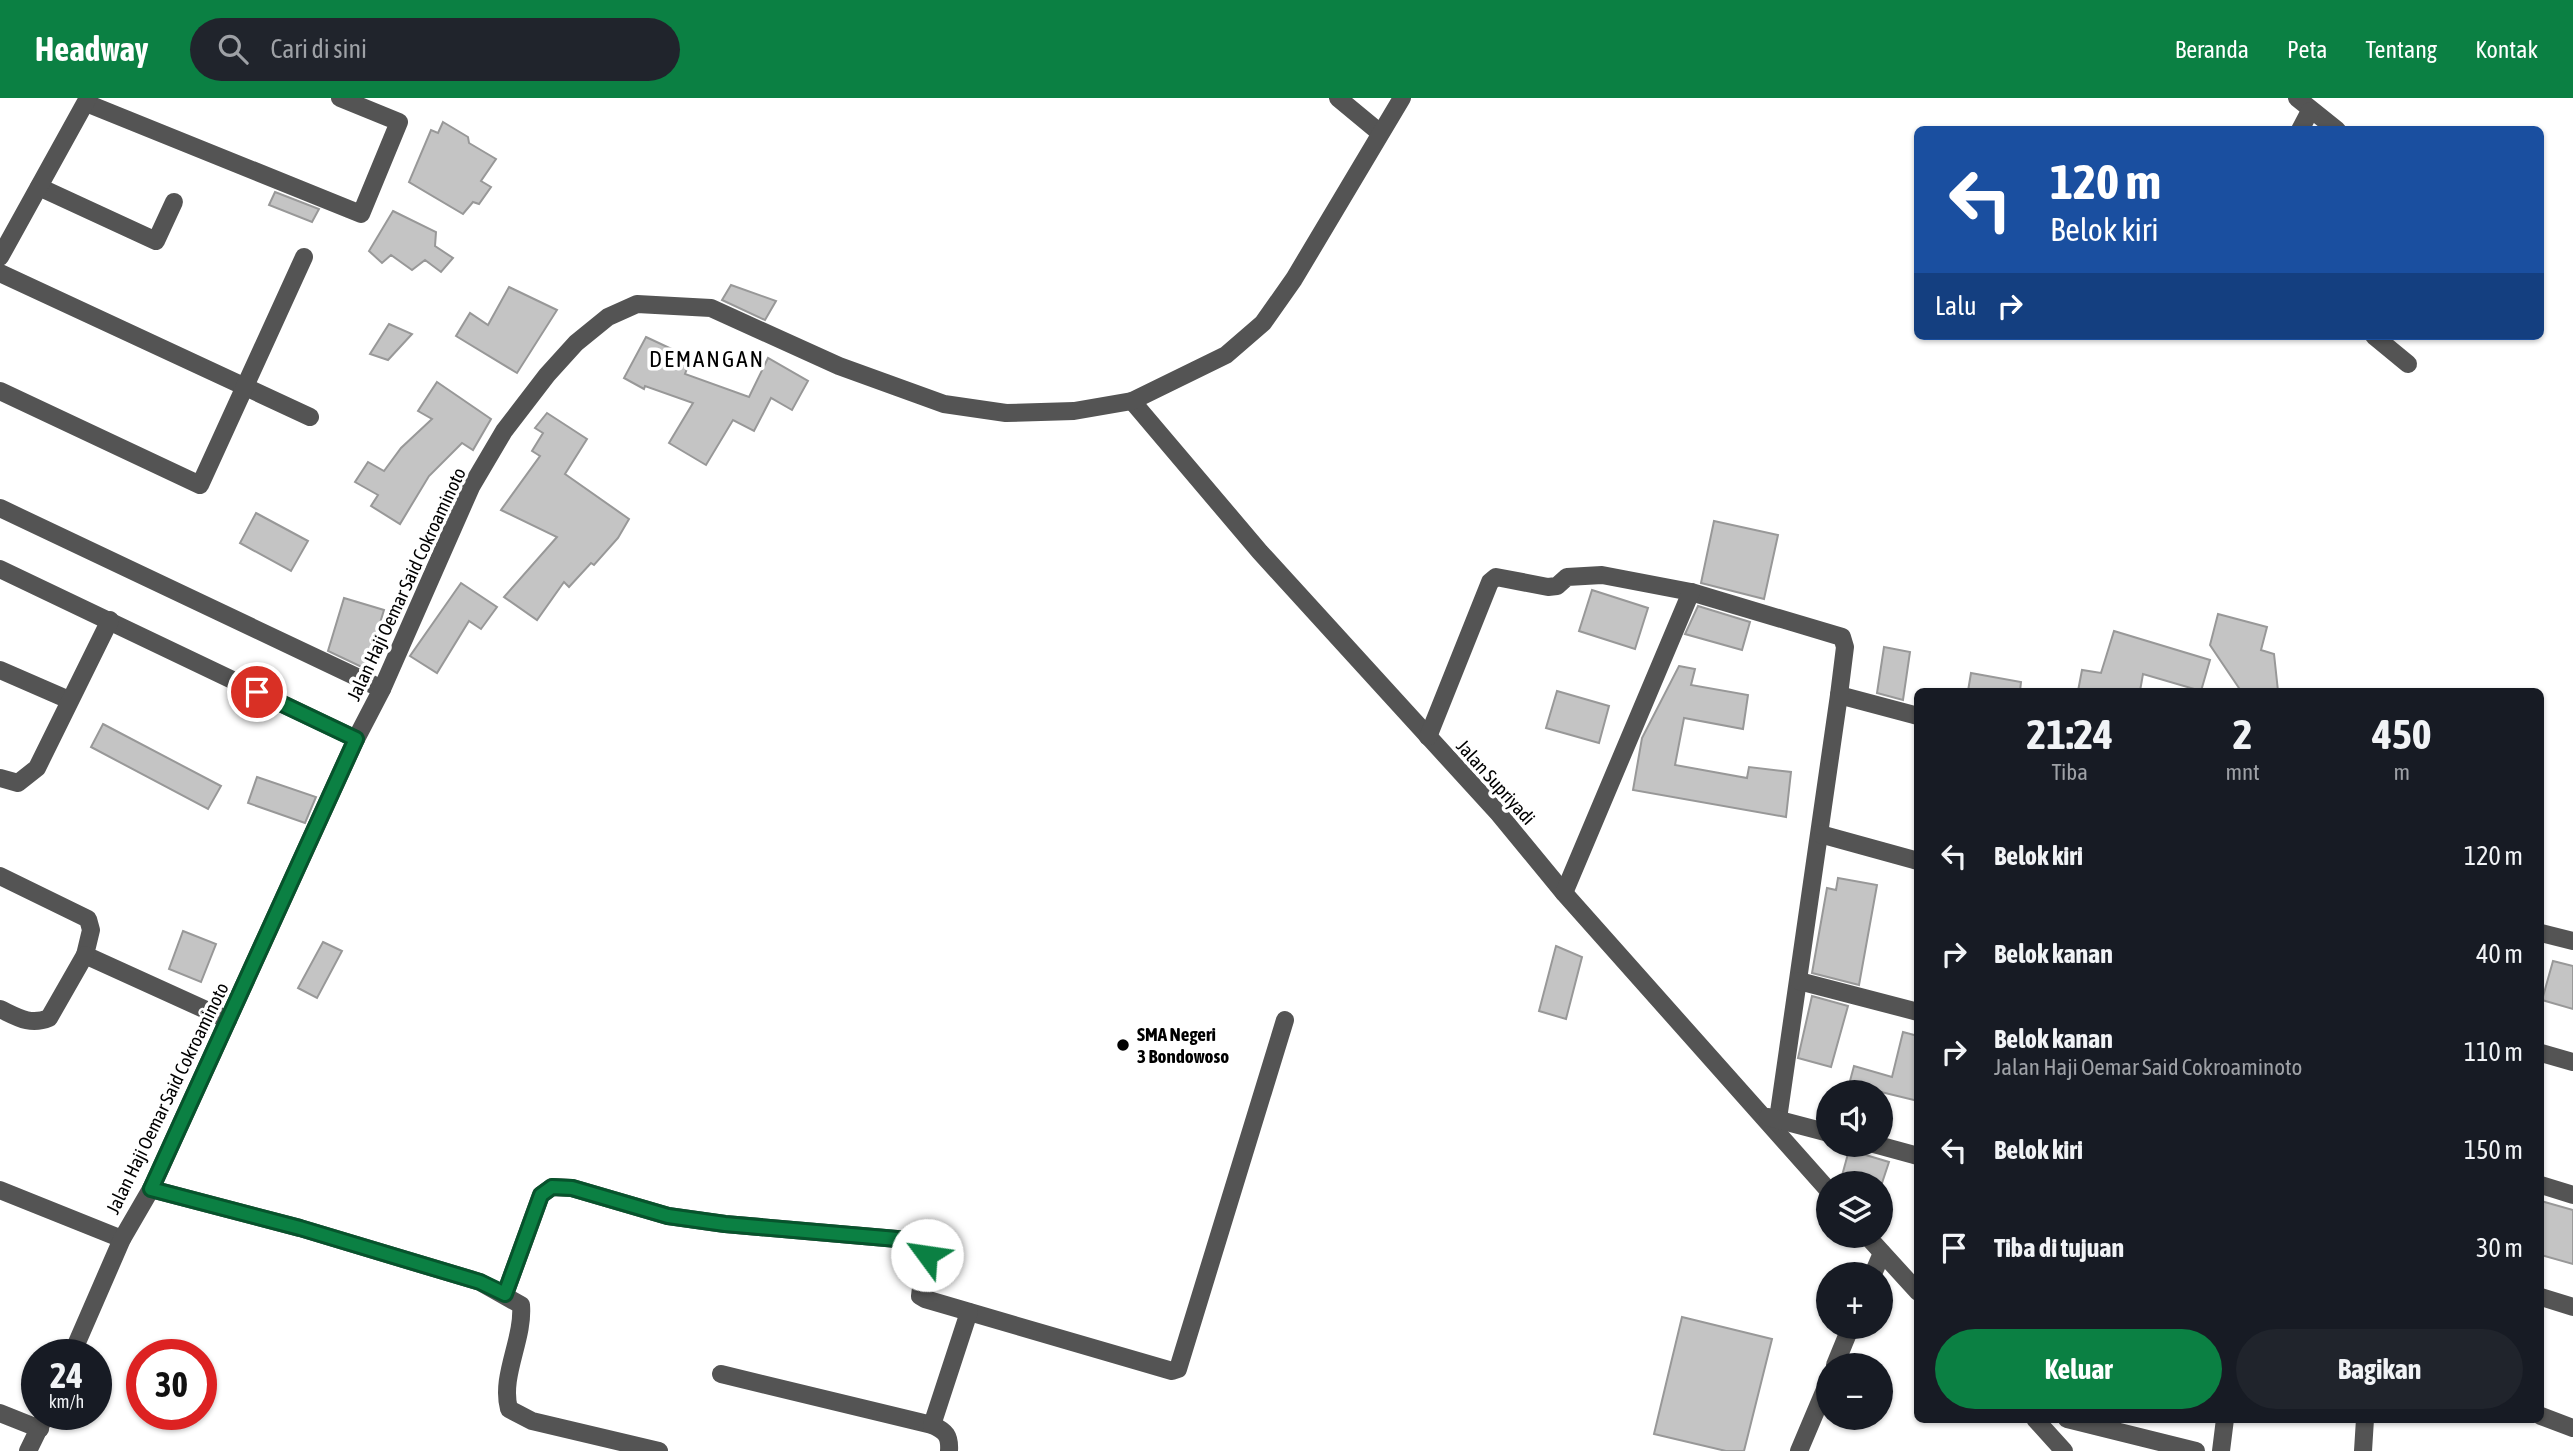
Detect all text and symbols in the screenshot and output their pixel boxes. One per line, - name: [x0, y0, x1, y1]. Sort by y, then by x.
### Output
- search box: [190, 18, 680, 81]
- text: Headway: [35, 30, 148, 68]
- icon: search: [214, 30, 252, 68]
- text: Cari di sini: [270, 34, 367, 64]
- text: Beranda: [2175, 36, 2249, 63]
- text: Peta: [2287, 36, 2327, 63]
- text: Tentang: [2365, 36, 2437, 63]
- text: Kontak: [2475, 36, 2538, 63]
- text: 120 m: [2050, 153, 2161, 209]
- icon: left: [1935, 154, 2026, 245]
- text: Belok kiri: [2050, 211, 2159, 248]
- icon: right: [1991, 287, 2029, 325]
- text: Lalu: [1935, 291, 1977, 321]
- district label: DEMANGAN: [649, 346, 765, 372]
- street label: Jalan Haji Oemar Said Cokroaminoto: [342, 464, 470, 704]
- pin: [227, 662, 287, 722]
- icon: arrive: [238, 673, 276, 711]
- text: 21:24: [2026, 710, 2113, 758]
- text: 2: [2233, 710, 2252, 758]
- text: 450: [2372, 710, 2431, 758]
- street label: Jalan Supriyadi: [1452, 735, 1540, 829]
- text: Tiba: [2051, 759, 2088, 785]
- text: mnt: [2225, 759, 2260, 785]
- text: m: [2394, 759, 2410, 785]
- icon: left: [1935, 837, 1973, 875]
- text: Belok kiri: [1994, 841, 2083, 871]
- text: 120 m: [2464, 841, 2523, 871]
- icon: right: [1935, 935, 1973, 973]
- text: Belok kanan: [1994, 939, 2113, 969]
- text: 40 m: [2476, 939, 2523, 969]
- street label: Jalan Haji Oemar Said Cokroaminoto: [101, 979, 233, 1217]
- place label: SMA Negeri 3 Bondowoso: [1137, 1023, 1229, 1067]
- text: Belok kanan: [1994, 1024, 2113, 1054]
- icon: right: [1935, 1033, 1973, 1071]
- marker: SMA Negeri 3 Bondowoso: [1115, 1037, 1131, 1053]
- text: 110 m: [2464, 1037, 2523, 1067]
- text: Jalan Haji Oemar Said Cokroaminoto: [1994, 1054, 2302, 1080]
- map controls: [1816, 1080, 1893, 1430]
- button: sound: [1816, 1080, 1893, 1157]
- icon: left: [1935, 1131, 1973, 1169]
- text: Belok kiri: [1994, 1135, 2083, 1165]
- text: 150 m: [2464, 1135, 2523, 1165]
- button: layers: [1816, 1171, 1893, 1248]
- position arrow: [890, 1218, 964, 1292]
- icon: arrive: [1935, 1229, 1973, 1267]
- text: Tiba di tujuan: [1994, 1233, 2124, 1263]
- text: 30 m: [2476, 1233, 2523, 1263]
- button: +: [1816, 1262, 1893, 1339]
- button: Keluar: [1935, 1329, 2222, 1409]
- button: Bagikan: [2236, 1329, 2523, 1409]
- speed limit sign: 30: [126, 1339, 217, 1430]
- button: −: [1816, 1353, 1893, 1430]
- text: 24: [50, 1355, 83, 1395]
- text: km/h: [49, 1391, 84, 1412]

